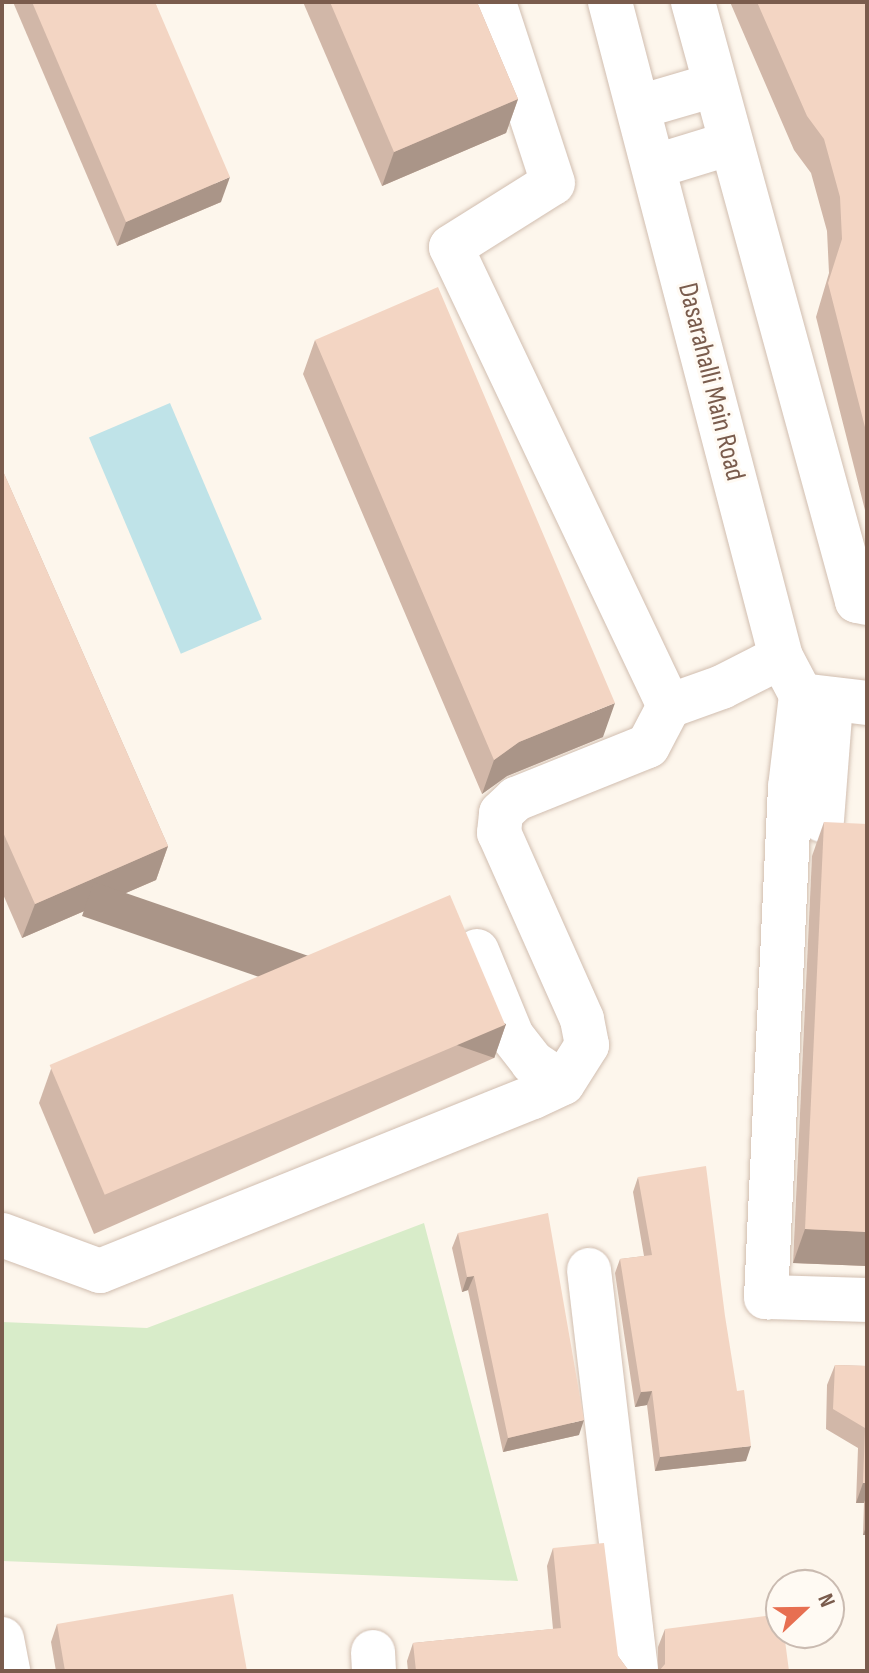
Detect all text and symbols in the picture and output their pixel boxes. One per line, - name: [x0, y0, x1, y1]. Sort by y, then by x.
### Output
- street label: Dasarahalli Main Road: [670, 280, 752, 484]
- north arrow: [765, 1569, 845, 1649]
- text: N: [811, 1590, 841, 1611]

